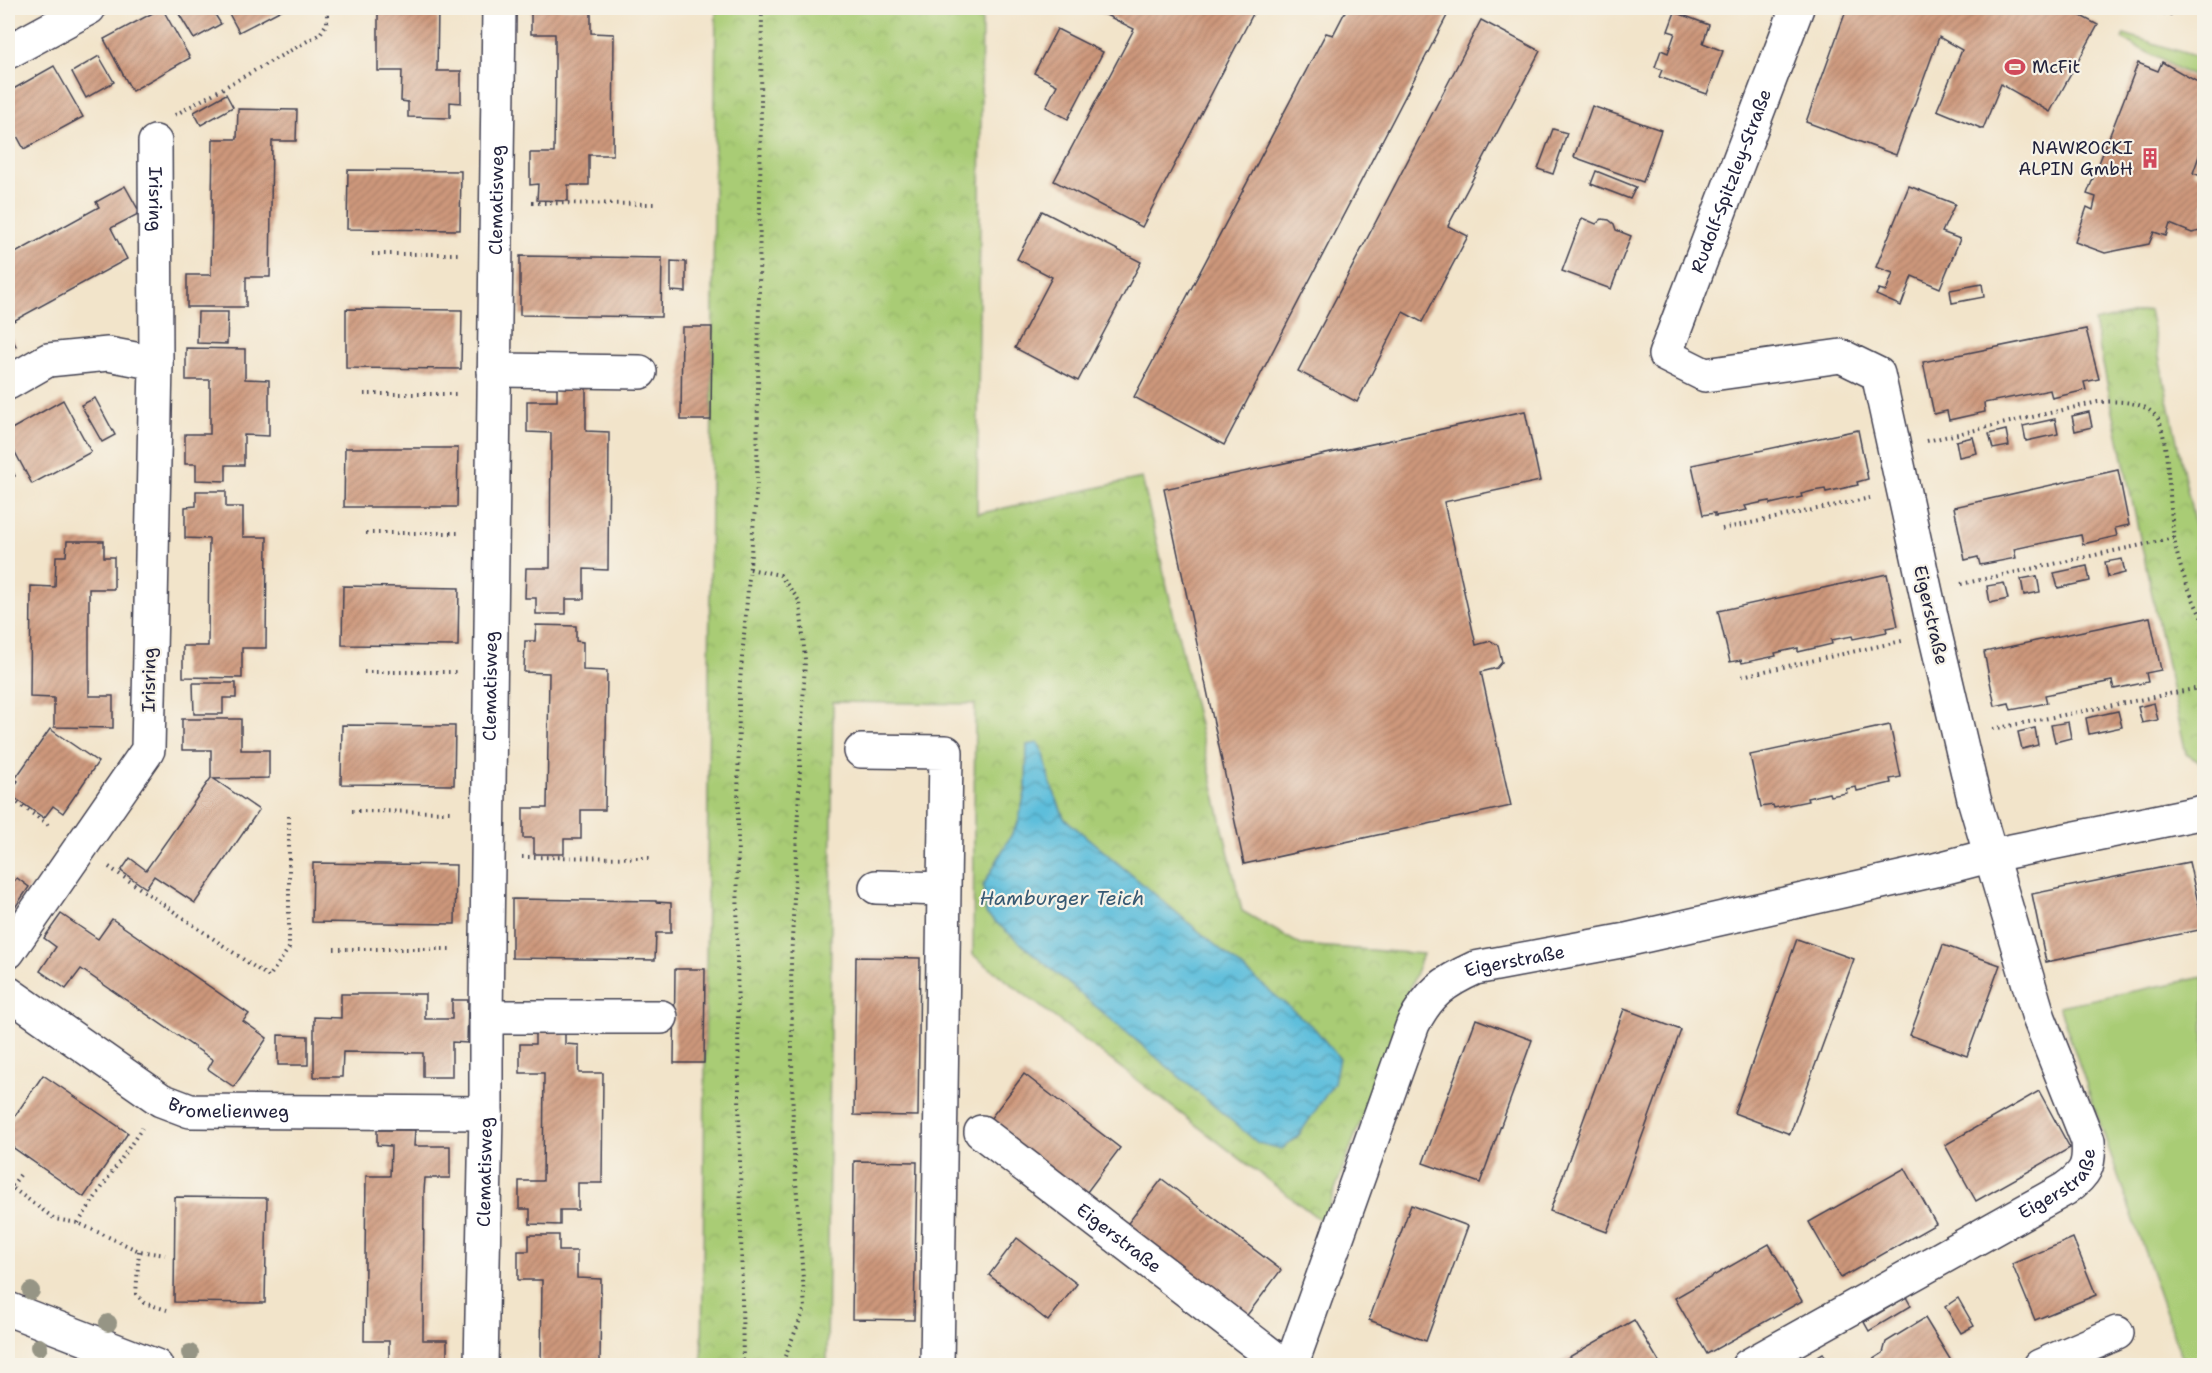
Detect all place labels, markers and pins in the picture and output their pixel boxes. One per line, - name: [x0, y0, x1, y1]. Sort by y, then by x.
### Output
- sports icon: McFit: [2003, 55, 2027, 79]
- place label: McFit: [2032, 55, 2080, 79]
- place label: NAWROCKI ALPIN GmbH: [2018, 136, 2133, 181]
- building icon: NAWROCKI ALPIN GmbH: [2138, 146, 2162, 170]

